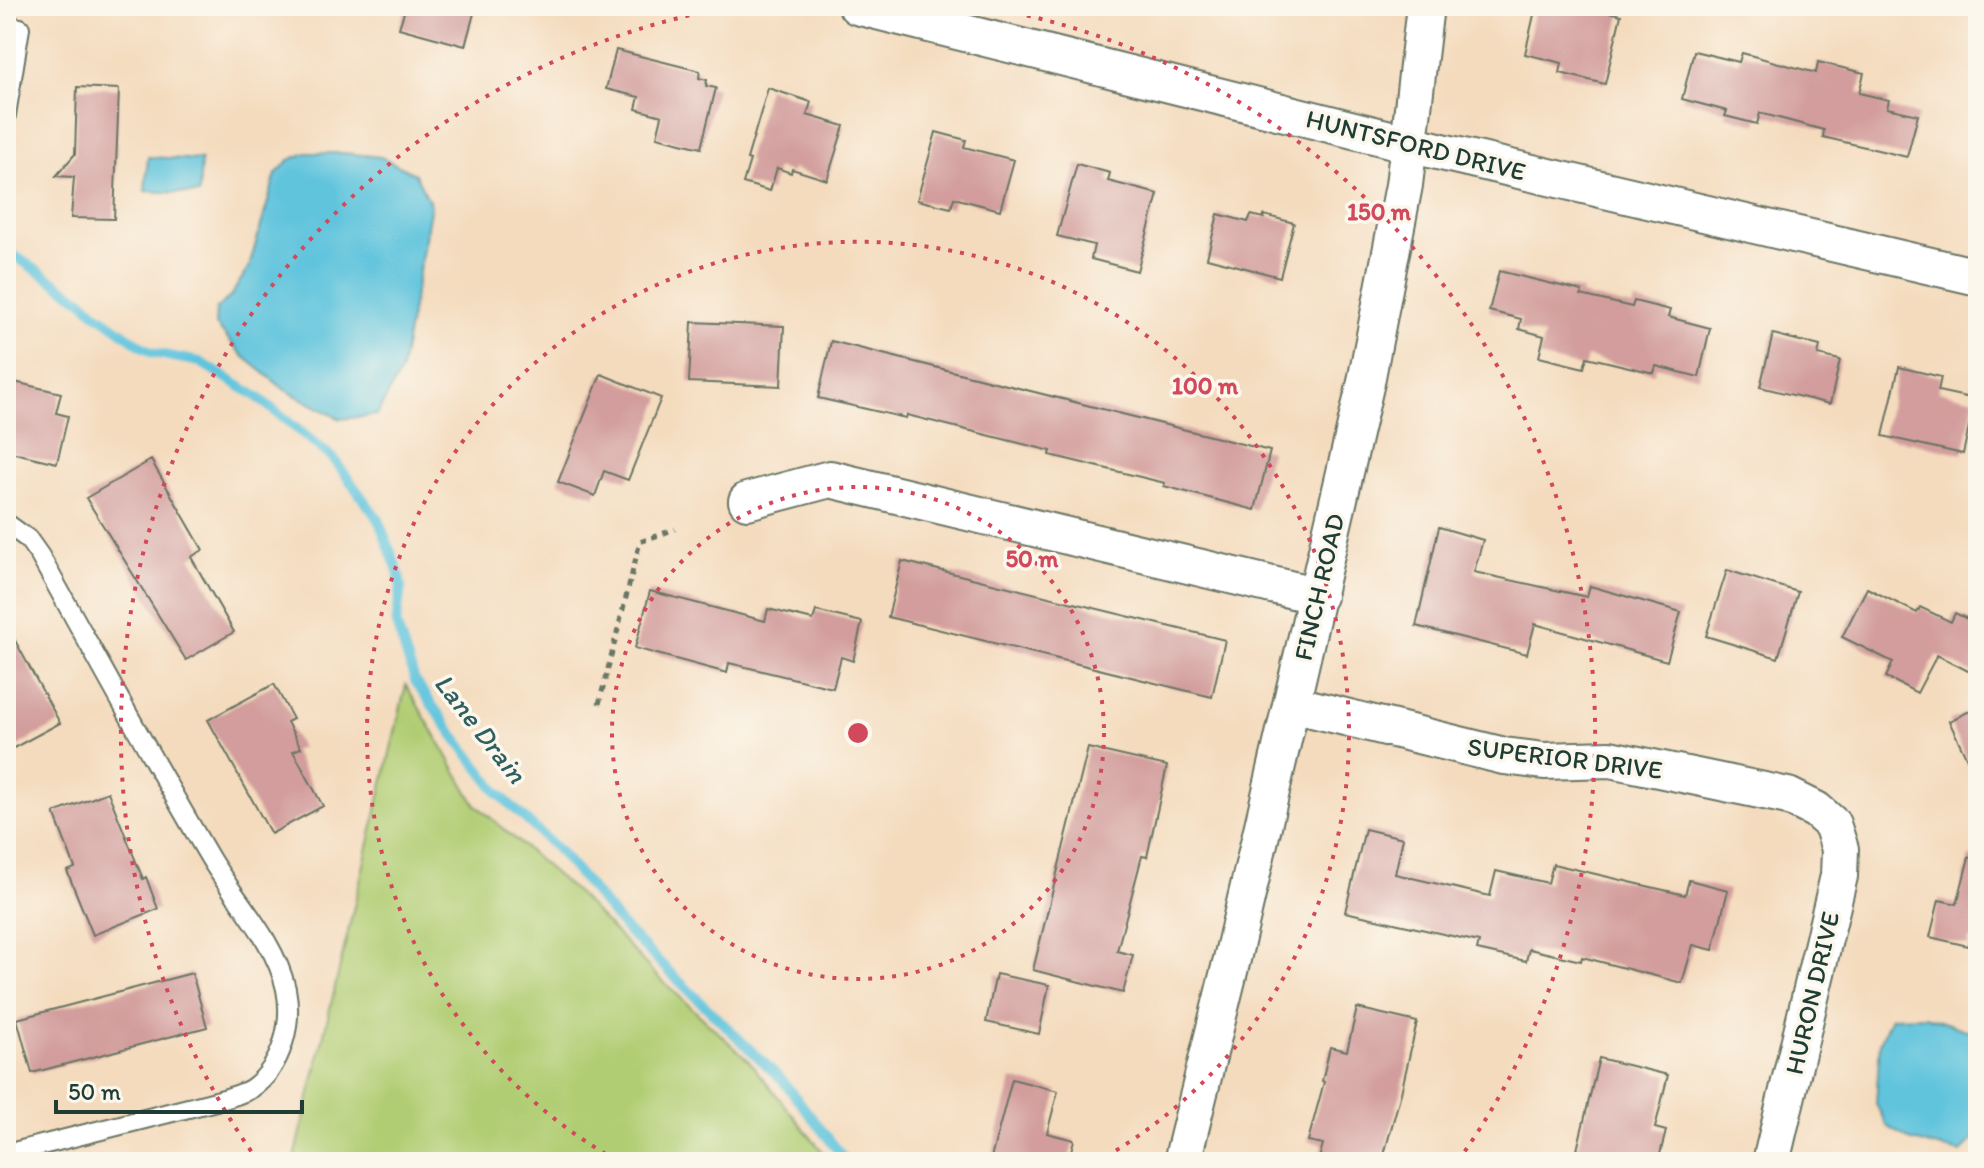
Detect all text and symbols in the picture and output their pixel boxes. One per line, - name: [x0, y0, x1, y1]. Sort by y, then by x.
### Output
- street label: HUNTSFORD DRIVE: [1303, 102, 1529, 188]
- text: 150 m: [1347, 197, 1412, 226]
- text: 100 m: [1172, 371, 1239, 400]
- street label: FINCH ROAD: [1287, 510, 1351, 664]
- text: 50 m: [1006, 544, 1059, 573]
- water label: Lane Drain: [428, 666, 535, 791]
- centre of rings: [844, 719, 872, 747]
- street label: SUPERIOR DRIVE: [1466, 730, 1664, 786]
- street label: HURON DRIVE: [1778, 908, 1846, 1078]
- scale bar: [56, 1064, 302, 1114]
- text: 50 m: [68, 1077, 121, 1106]

